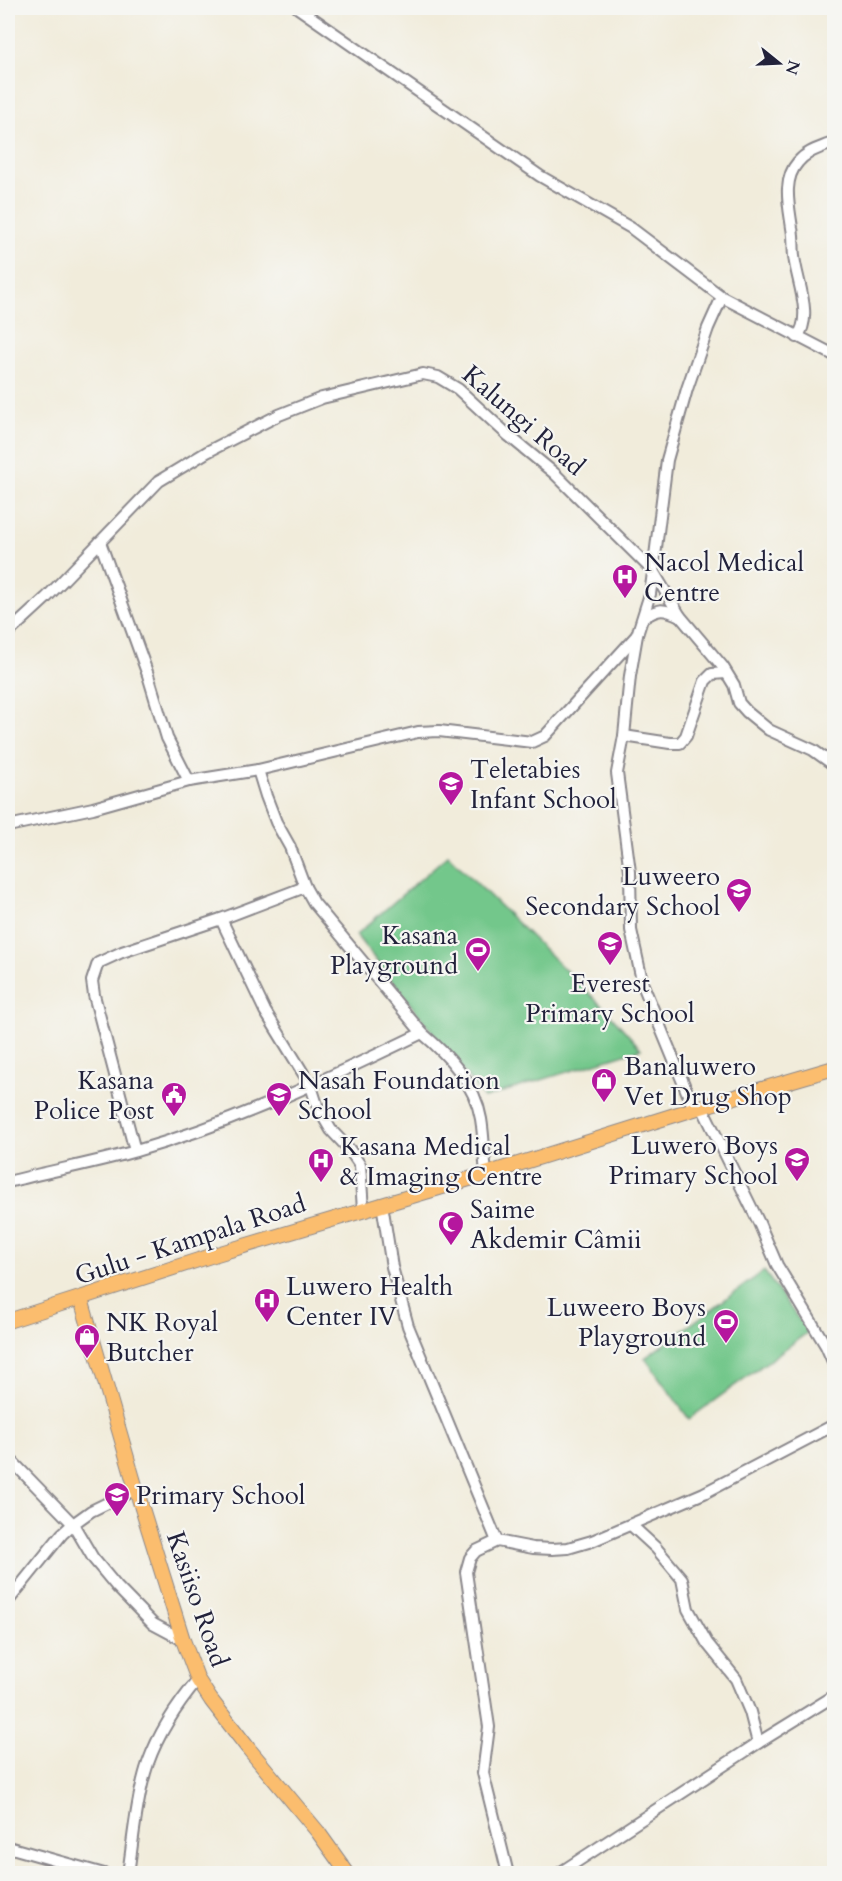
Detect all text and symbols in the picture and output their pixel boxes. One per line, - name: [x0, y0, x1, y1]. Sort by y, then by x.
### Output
- north arrow: [749, 33, 809, 93]
- text: N: [780, 57, 805, 77]
- street label: Kalungi Road: [455, 357, 593, 484]
- place label: Nacol Medical Centre: [644, 545, 804, 610]
- hospital icon: Nacol Medical Centre: [610, 562, 640, 600]
- place label: Teletabies Infant School: [470, 752, 617, 817]
- school or university icon: Teletabies Infant School: [436, 769, 466, 807]
- place label: Luweero Secondary School: [525, 859, 720, 924]
- school or university icon: Luweero Secondary School: [724, 876, 754, 914]
- place label: Kasana Playground: [330, 918, 458, 983]
- school or university icon: Everest Primary School: [595, 929, 625, 967]
- sports icon: Kasana Playground: [463, 935, 493, 973]
- place label: Everest Primary School: [525, 966, 695, 1031]
- place label: Banaluwero Vet Drug Shop: [624, 1049, 792, 1114]
- place label: Kasana Police Post: [34, 1063, 154, 1128]
- place label: Nasah Foundation School: [298, 1063, 500, 1128]
- shop icon: Banaluwero Vet Drug Shop: [589, 1066, 619, 1104]
- public building icon: Kasana Police Post: [159, 1080, 189, 1118]
- school or university icon: Nasah Foundation School: [264, 1080, 294, 1118]
- place label: Luwero Boys Primary School: [609, 1128, 778, 1193]
- place label: Kasana Medical & Imaging Centre: [340, 1129, 543, 1194]
- school or university icon: Luwero Boys Primary School: [782, 1145, 812, 1183]
- hospital icon: Kasana Medical & Imaging Centre: [306, 1146, 336, 1184]
- street label: Gulu - Kampala Road: [70, 1186, 310, 1293]
- place label: Saime Akdemir Câmii: [470, 1192, 642, 1257]
- mosque icon: Saime Akdemir Câmii: [436, 1209, 466, 1247]
- place label: Luwero Health Center IV: [286, 1269, 453, 1334]
- hospital icon: Luwero Health Center IV: [252, 1286, 282, 1324]
- place label: Luweero Boys Playground: [547, 1290, 706, 1355]
- place label: NK Royal Butcher: [106, 1305, 219, 1370]
- sports icon: Luweero Boys Playground: [711, 1307, 741, 1345]
- shop icon: NK Royal Butcher: [72, 1322, 102, 1360]
- place label: Primary School: [136, 1478, 306, 1513]
- school or university icon: Primary School: [102, 1480, 132, 1518]
- street label: Kasiiso Road: [158, 1527, 237, 1672]

